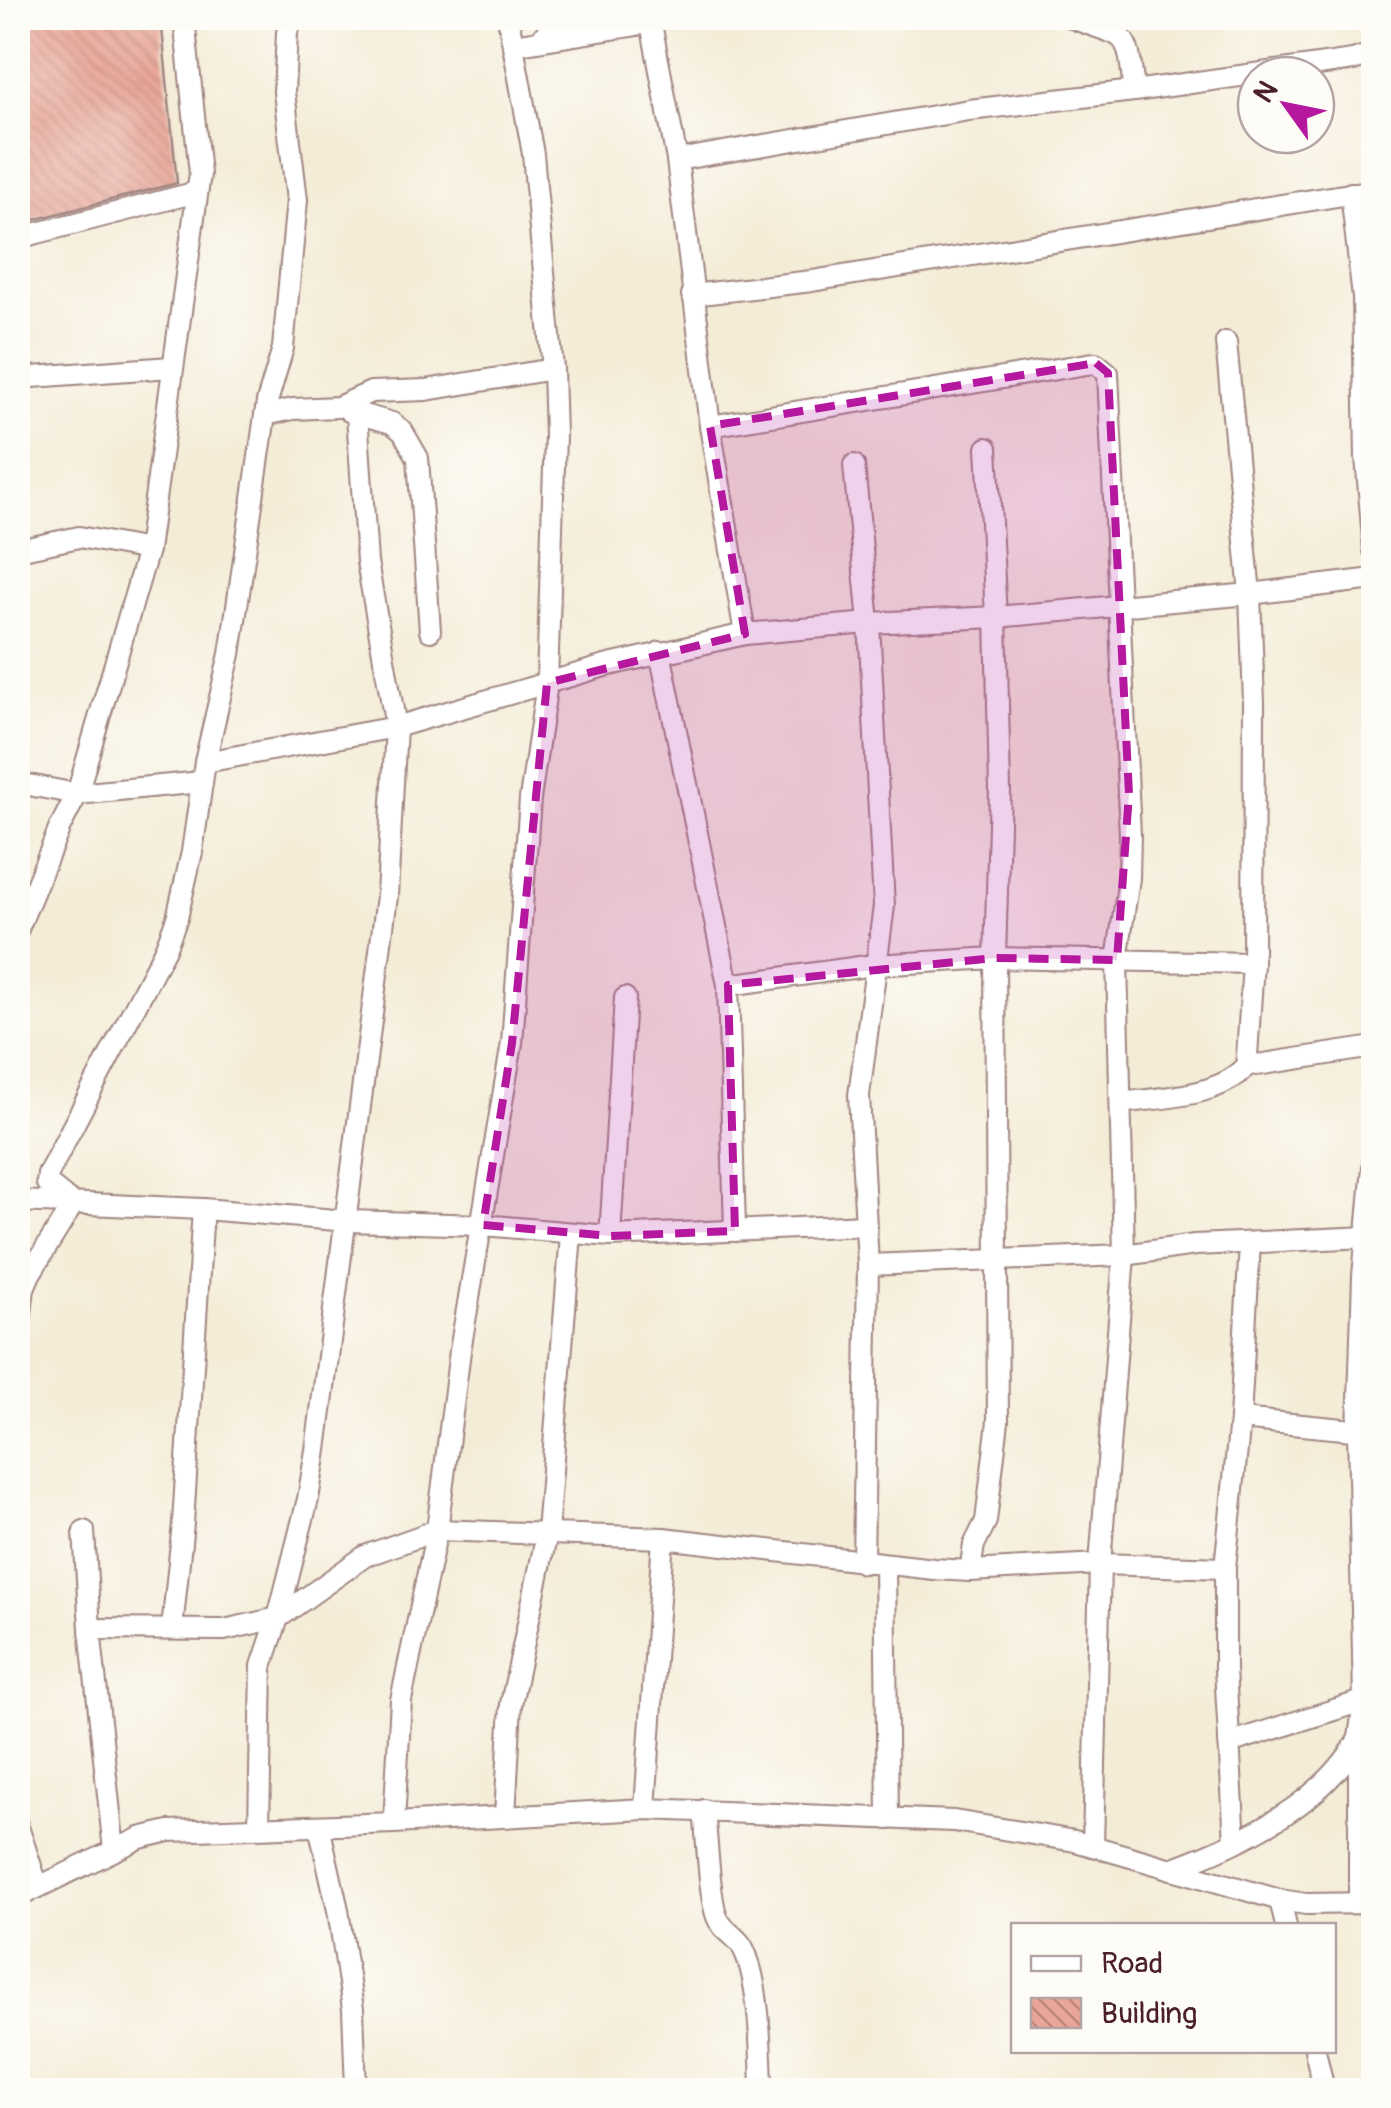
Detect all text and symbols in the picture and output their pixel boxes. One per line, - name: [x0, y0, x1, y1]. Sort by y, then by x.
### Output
- north arrow: [1236, 55, 1336, 155]
- text: N: [1246, 75, 1286, 110]
- legend: [1011, 1923, 1336, 2053]
- text: Road: [1101, 1945, 1163, 1982]
- text: Building: [1101, 1995, 1197, 2032]

